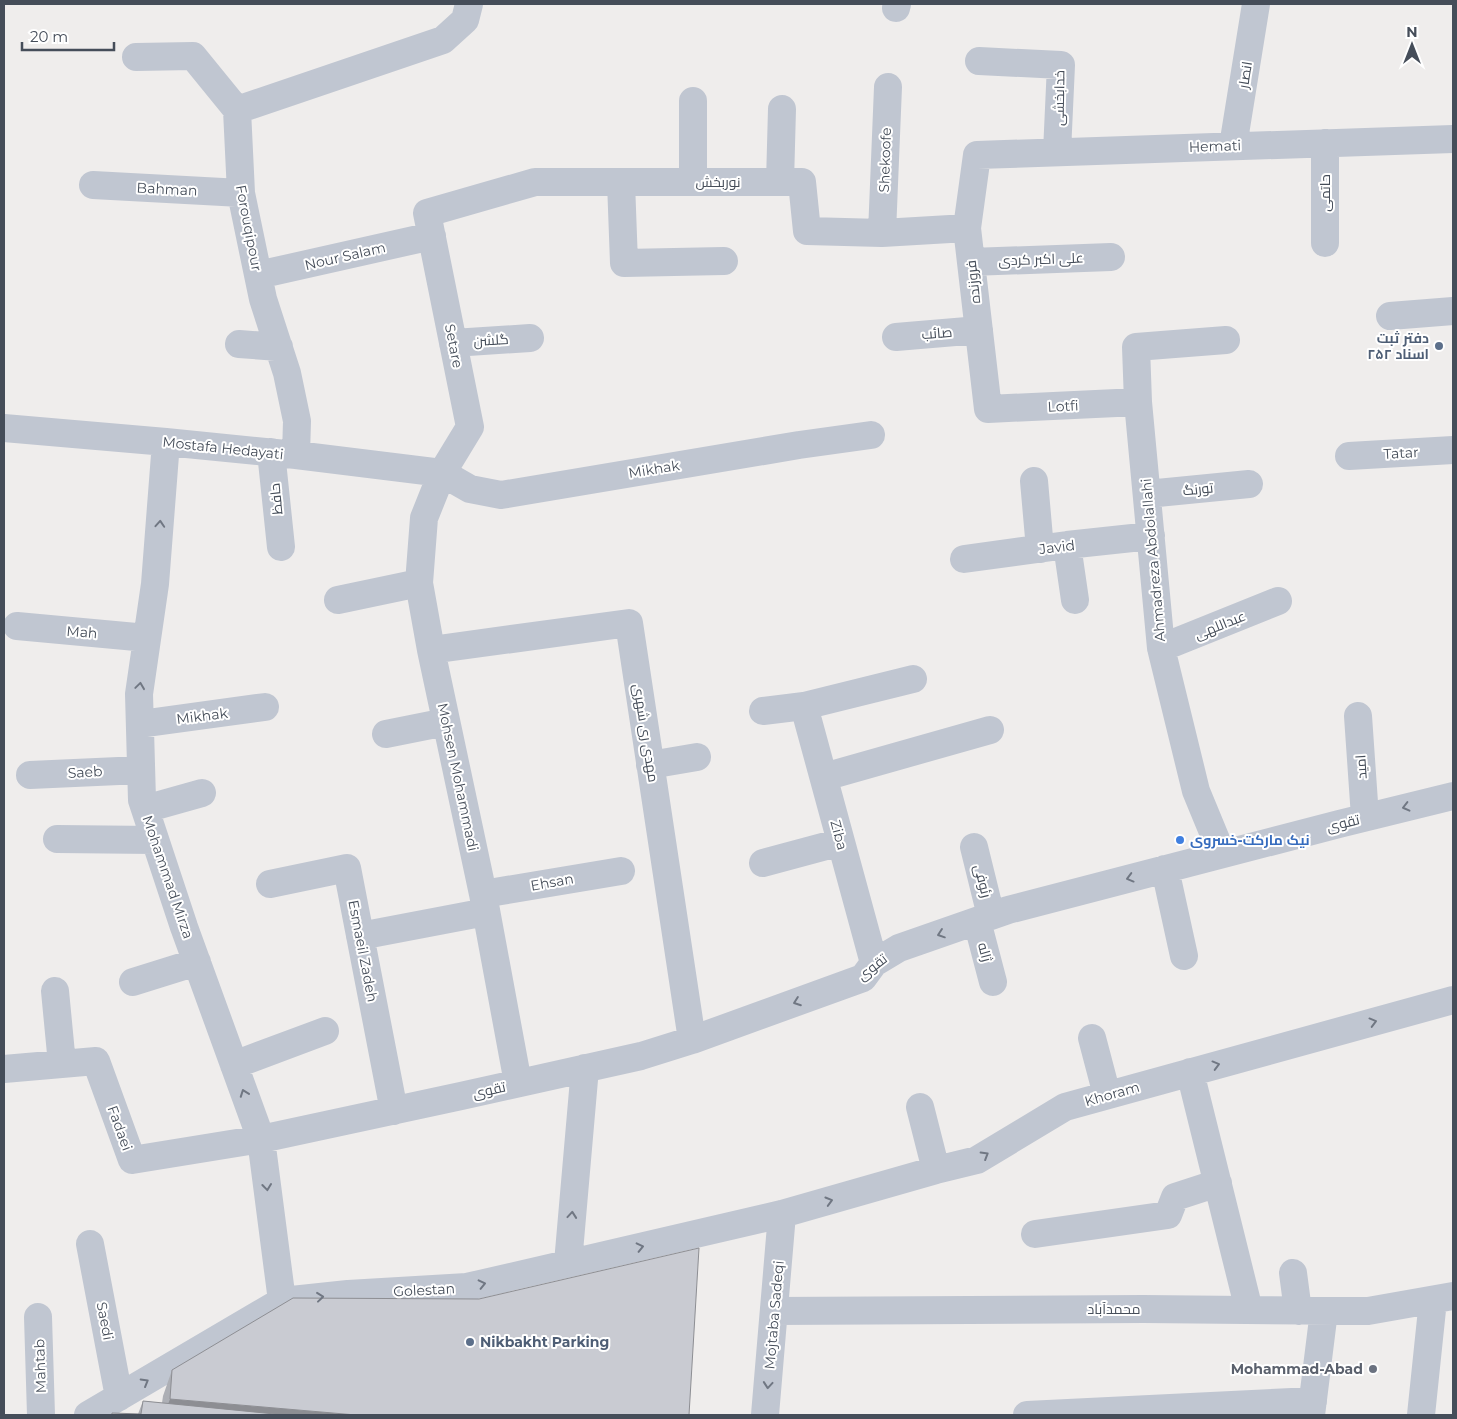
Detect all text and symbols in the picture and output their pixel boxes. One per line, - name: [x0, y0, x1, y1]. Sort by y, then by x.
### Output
- scale bar: [22, 20, 115, 52]
- north arrow: [1387, 20, 1437, 70]
- text: N: [1406, 23, 1418, 41]
- text: 20 m: [30, 27, 68, 46]
- street label: انصار: [1234, 60, 1256, 91]
- street label: خدابخشی: [1050, 70, 1068, 126]
- street label: Shekoofe: [875, 127, 895, 193]
- street label: Hemati: [1188, 136, 1242, 156]
- street label: نوربخش: [695, 173, 741, 191]
- street label: حاتمی: [1316, 174, 1334, 212]
- street label: Bahman: [136, 178, 198, 200]
- street label: Forouqipour: [232, 183, 266, 273]
- street label: Nour Salam: [303, 238, 387, 274]
- street label: علی اکبر کردی: [998, 249, 1084, 269]
- street label: فروزنده: [962, 259, 984, 305]
- street label: Setare: [441, 322, 467, 370]
- street label: صائب: [921, 323, 953, 343]
- place label: دفتر ثبت اسناد ۲۵۲: [1367, 329, 1429, 363]
- street label: گلشن: [473, 330, 509, 350]
- marker: دفتر ثبت اسناد ۲۵۲: [1433, 340, 1445, 352]
- street label: Lotfi: [1047, 396, 1079, 416]
- street label: Mostafa Hedayati: [162, 433, 284, 463]
- street label: Tatar: [1383, 443, 1419, 463]
- street label: Mikhak: [627, 456, 682, 482]
- street label: Ahmadreza Abdolallahi: [1137, 478, 1169, 642]
- street label: تورنگ: [1182, 478, 1214, 500]
- street label: حافظ: [265, 482, 287, 516]
- one-way arrow: [154, 520, 165, 528]
- street label: Javid: [1037, 536, 1076, 558]
- street label: عبداللهی: [1192, 607, 1248, 643]
- street label: Mah: [66, 622, 98, 642]
- one-way arrow: [134, 681, 145, 689]
- street label: مهدی ری شهری: [629, 683, 663, 783]
- street label: Mohsen Mohammadi: [433, 701, 483, 853]
- street label: Mikhak: [175, 704, 229, 728]
- street label: امید: [1351, 754, 1371, 780]
- street label: Saeb: [67, 762, 103, 782]
- one-way arrow: [1401, 801, 1410, 812]
- street label: تقوی: [1325, 810, 1362, 836]
- street label: Mohammad Mirza: [138, 813, 198, 941]
- street label: Ziba: [826, 818, 852, 852]
- place label: نیک مارکت-خسروی: [1190, 831, 1310, 849]
- marker: نیک مارکت-خسروی: [1174, 834, 1186, 846]
- street label: رئوفی: [970, 863, 996, 899]
- street label: Ehsan: [529, 869, 575, 895]
- one-way arrow: [1125, 872, 1134, 883]
- street label: Esmaeil Zadeh: [344, 898, 382, 1004]
- one-way arrow: [937, 928, 945, 938]
- street label: ژاله: [974, 940, 996, 964]
- street label: تقوی: [853, 949, 891, 984]
- one-way arrow: [793, 996, 801, 1006]
- one-way arrow: [1368, 1018, 1376, 1028]
- one-way arrow: [1211, 1061, 1220, 1071]
- street label: تقوی: [471, 1077, 508, 1103]
- street label: Khoram: [1082, 1078, 1142, 1110]
- one-way arrow: [240, 1089, 250, 1098]
- street label: Fadaei: [104, 1103, 136, 1153]
- one-way arrow: [979, 1152, 988, 1162]
- one-way arrow: [261, 1183, 272, 1191]
- one-way arrow: [825, 1196, 833, 1206]
- one-way arrow: [566, 1210, 577, 1218]
- one-way arrow: [636, 1242, 645, 1253]
- street label: Mojtaba Sadeqi: [760, 1260, 788, 1370]
- street label: Golestan: [393, 1279, 455, 1301]
- one-way arrow: [477, 1279, 486, 1290]
- one-way arrow: [316, 1292, 324, 1303]
- street label: Saedi: [92, 1300, 118, 1342]
- street label: محمدآباد: [1088, 1300, 1140, 1318]
- place label: Nikbakht Parking: [480, 1333, 609, 1351]
- marker: Nikbakht Parking: [464, 1336, 476, 1348]
- street label: Mahtab: [30, 1339, 50, 1393]
- place label: Mohammad-Abad: [1231, 1360, 1363, 1378]
- marker: Mohammad-Abad: [1367, 1363, 1379, 1375]
- one-way arrow: [139, 1378, 148, 1388]
- one-way arrow: [763, 1381, 774, 1389]

